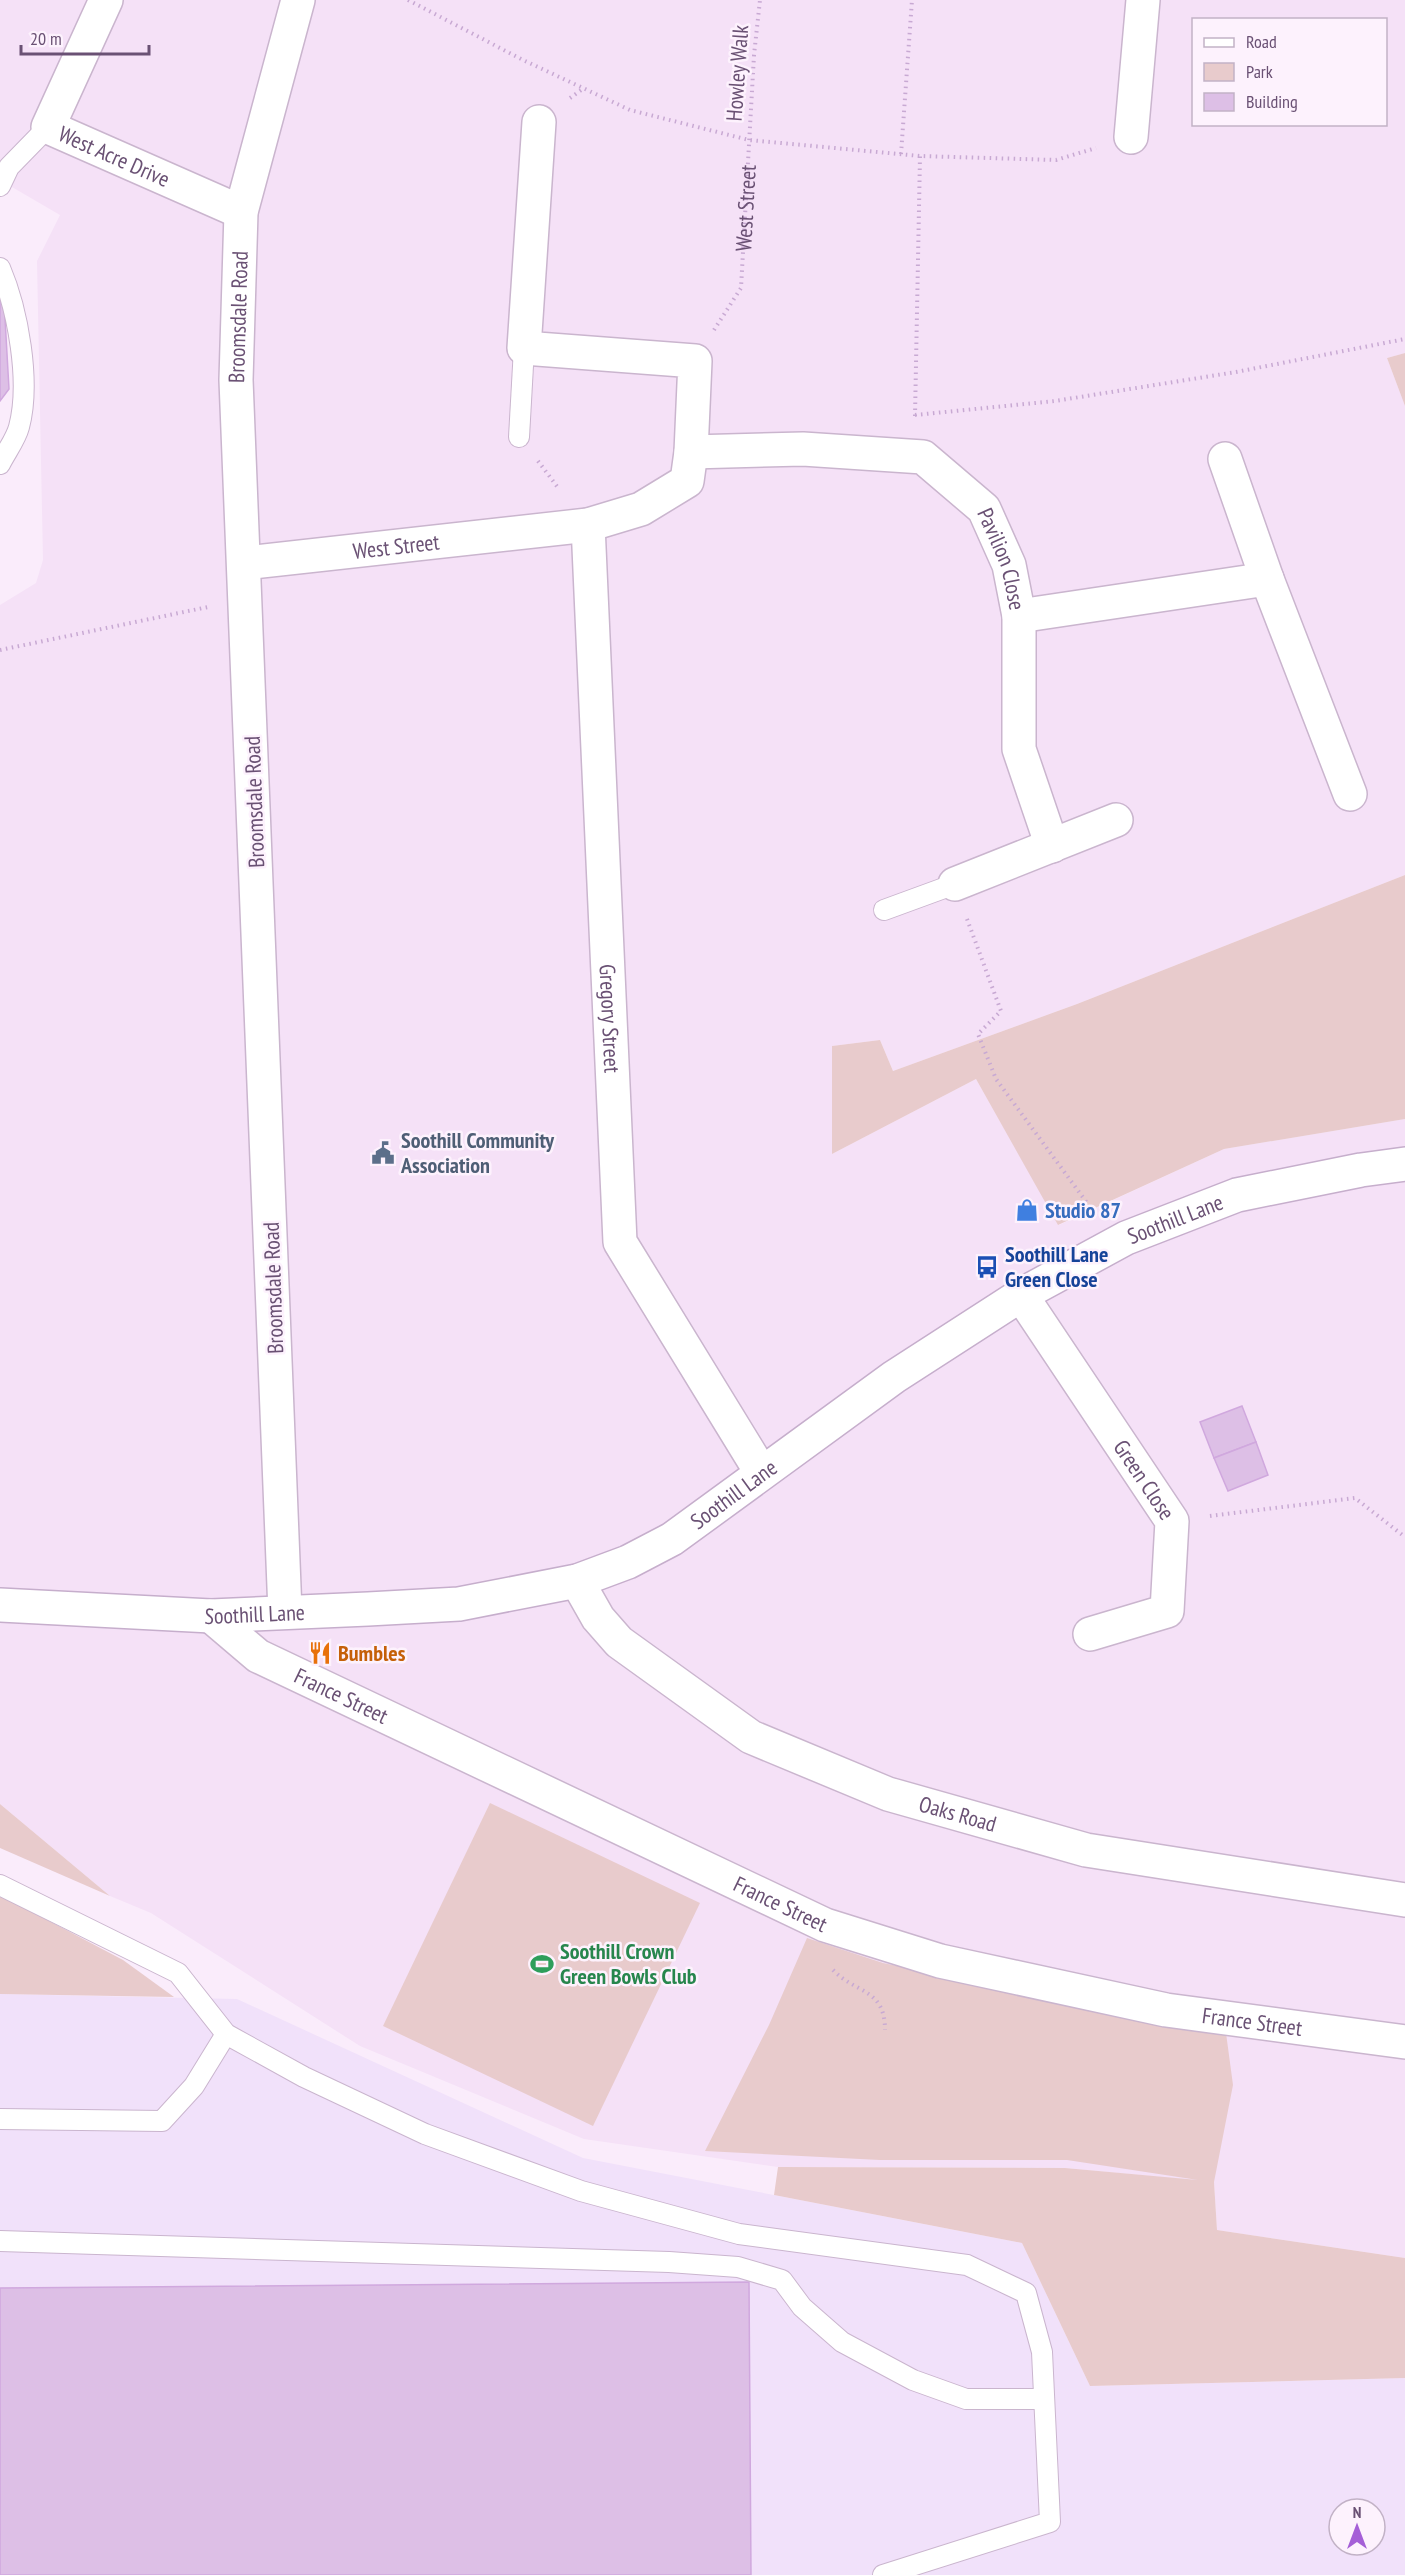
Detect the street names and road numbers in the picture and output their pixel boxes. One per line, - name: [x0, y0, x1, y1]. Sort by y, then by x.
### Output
- street label: Howley Walk: [720, 24, 754, 122]
- street label: West Acre Drive: [54, 119, 174, 193]
- street label: West Street: [729, 164, 762, 252]
- street label: Broomsdale Road: [222, 251, 254, 383]
- street label: Pavilion Close: [971, 504, 1031, 612]
- street label: West Street: [351, 528, 441, 565]
- street label: Broomsdale Road: [238, 736, 270, 868]
- street label: Gregory Street: [594, 964, 626, 1073]
- street label: Soothill Lane: [1123, 1188, 1227, 1250]
- street label: Broomsdale Road: [257, 1222, 289, 1354]
- street label: Green Close: [1108, 1434, 1181, 1525]
- street label: Soothill Lane: [685, 1453, 782, 1535]
- street label: Soothill Lane: [204, 1598, 305, 1630]
- street label: France Street: [290, 1661, 393, 1730]
- street label: Oaks Road: [916, 1790, 1000, 1838]
- street label: France Street: [729, 1870, 832, 1938]
- street label: France Street: [1201, 2001, 1304, 2042]

